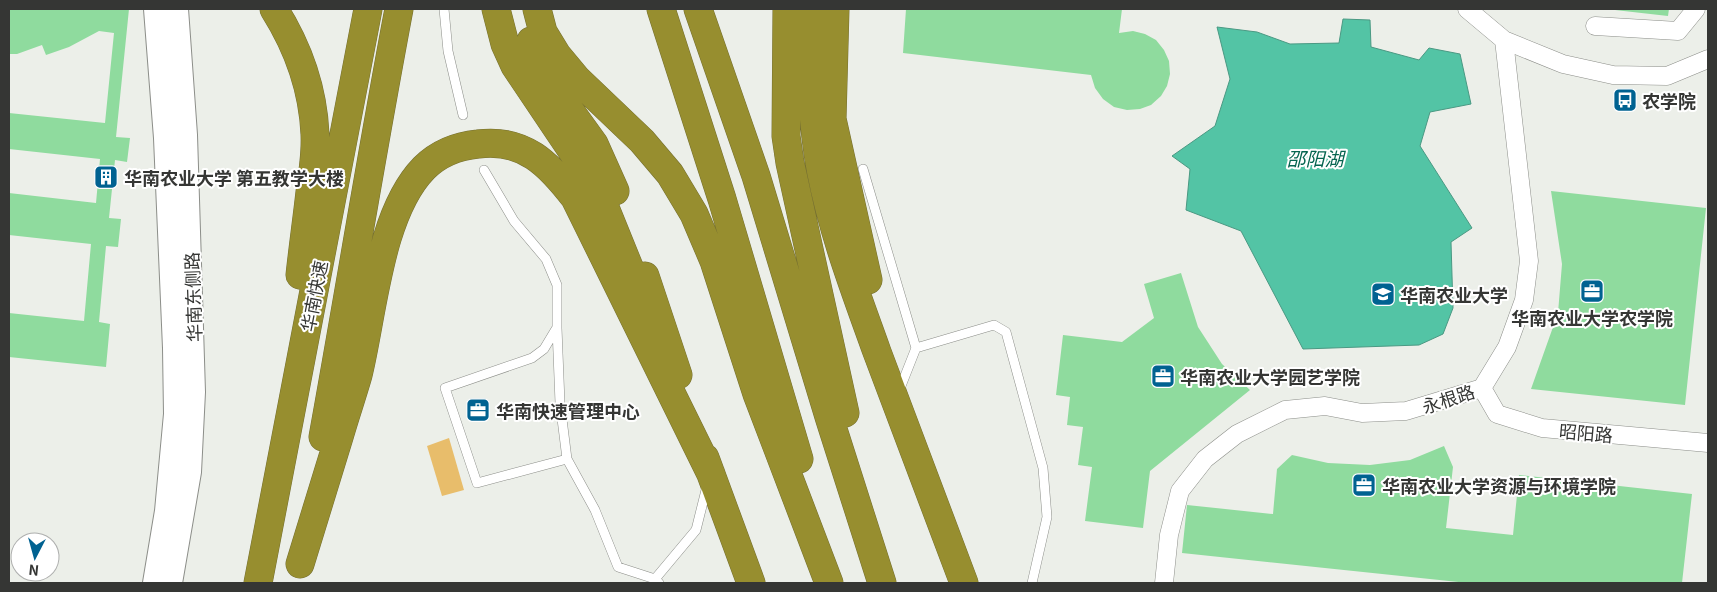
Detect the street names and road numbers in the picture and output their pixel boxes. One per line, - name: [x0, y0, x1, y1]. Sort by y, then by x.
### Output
- street label: 华南东侧路: [177, 252, 207, 342]
- street label: 华南快速: [293, 258, 333, 334]
- street label: 永根路: [1418, 377, 1478, 419]
- street label: 昭阳路: [1558, 417, 1614, 447]

